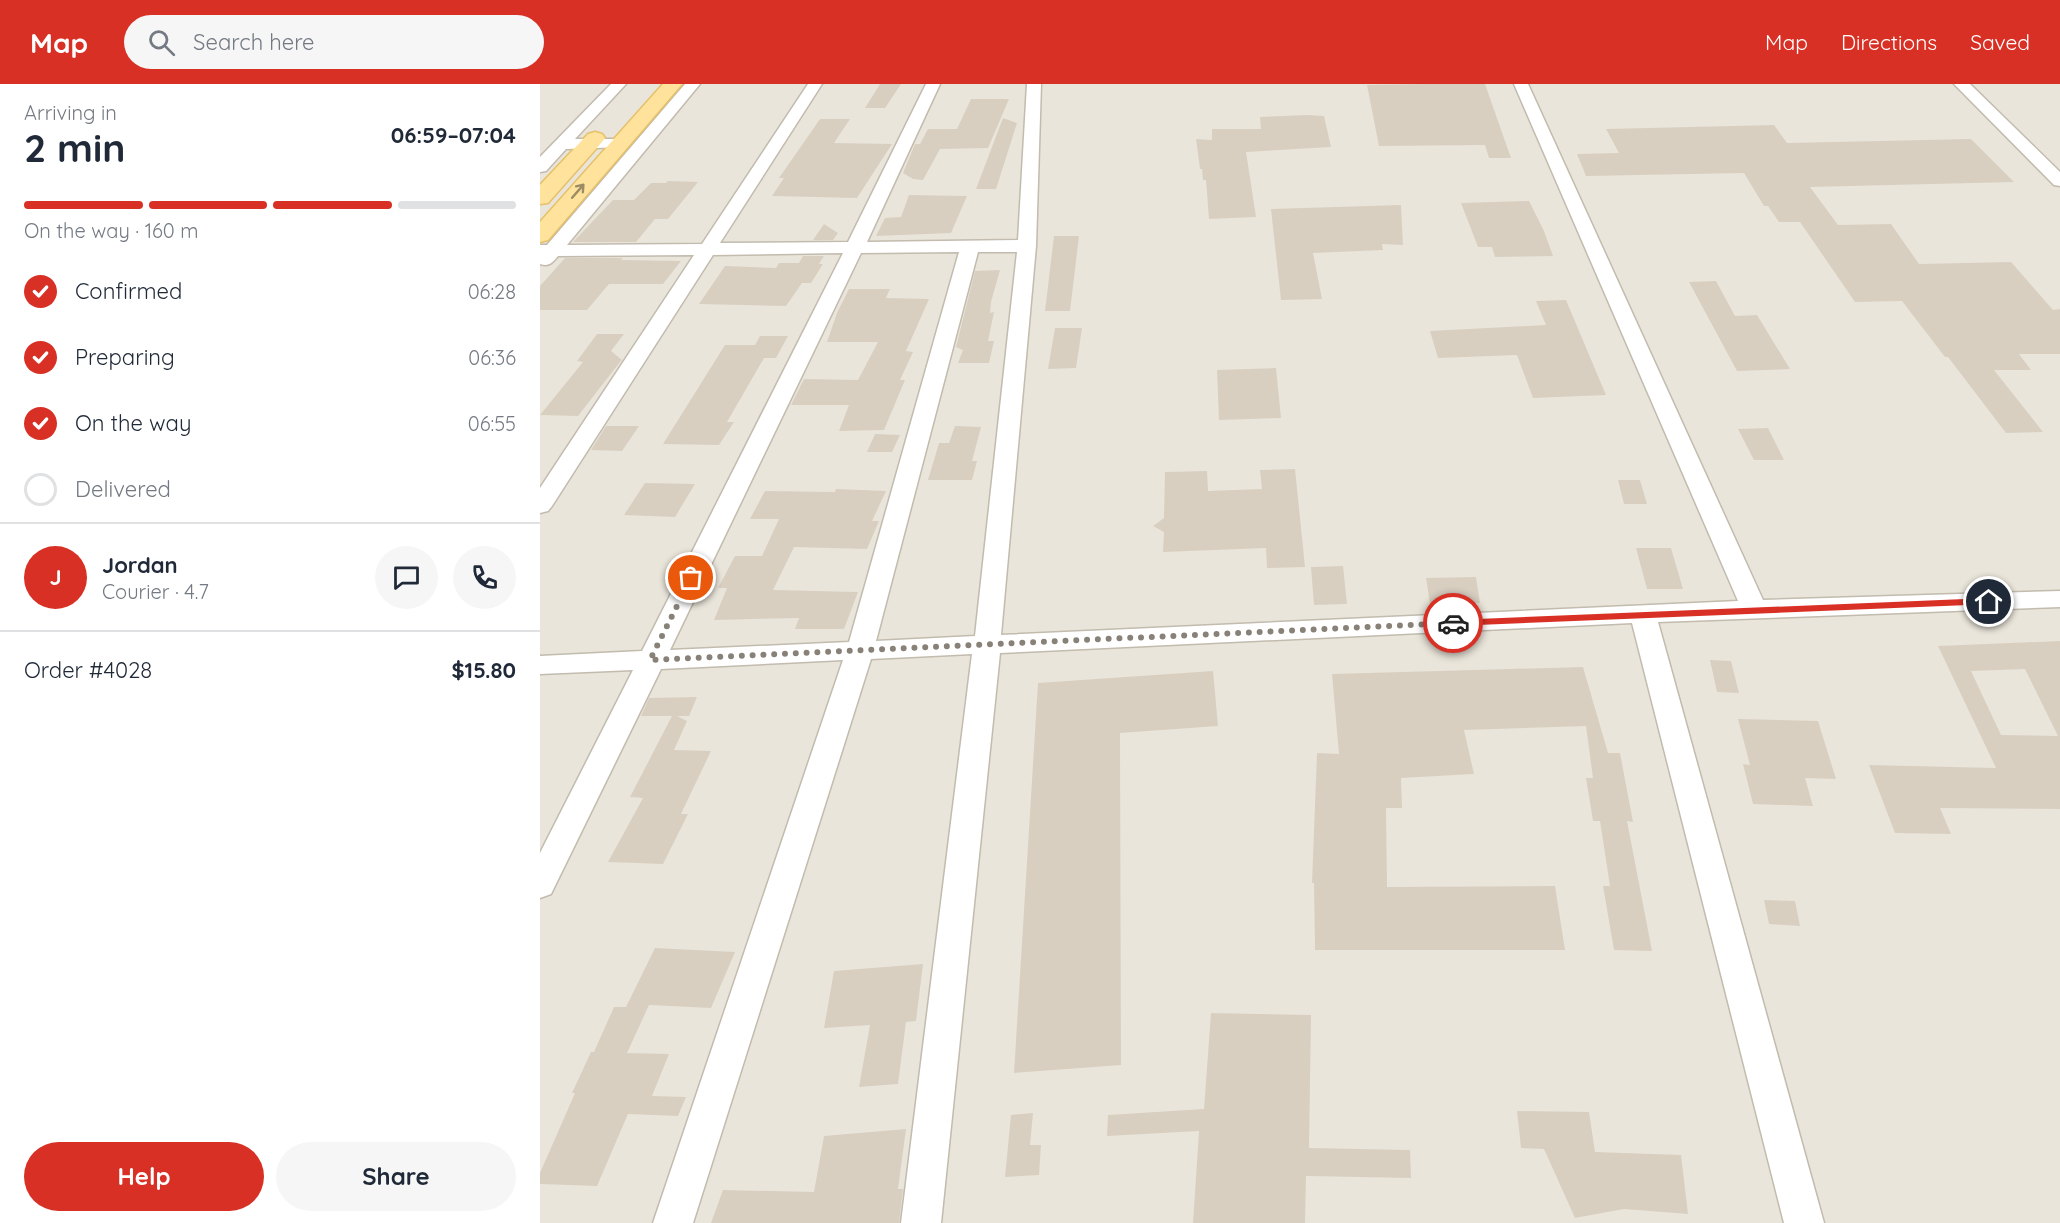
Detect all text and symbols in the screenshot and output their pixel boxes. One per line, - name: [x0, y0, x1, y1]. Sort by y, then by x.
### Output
- search box: [124, 15, 544, 69]
- text: Map: [30, 25, 88, 60]
- icon: search: [145, 26, 178, 59]
- text: Search here: [193, 28, 315, 56]
- text: Map: [1765, 29, 1808, 55]
- text: Directions: [1841, 29, 1937, 55]
- text: Saved: [1970, 29, 2030, 55]
- text: Arriving in: [24, 100, 117, 125]
- text: 06:59–07:04: [391, 121, 516, 149]
- text: 2 min: [24, 123, 126, 172]
- one-way arrow: [572, 183, 585, 199]
- text: On the way · 160 m: [24, 218, 198, 243]
- icon: check: [24, 275, 57, 308]
- text: Confirmed: [75, 277, 182, 305]
- text: 06:28: [468, 279, 516, 304]
- icon: check: [24, 341, 57, 374]
- text: Preparing: [75, 343, 175, 371]
- text: 06:36: [468, 345, 516, 370]
- icon: check: [24, 407, 57, 440]
- text: On the way: [75, 409, 191, 437]
- text: 06:55: [468, 411, 516, 436]
- text: Delivered: [75, 475, 171, 503]
- button: chat: [375, 546, 438, 609]
- button: phone: [453, 546, 516, 609]
- text: Jordan: [102, 551, 178, 579]
- pin: [665, 552, 716, 603]
- icon: bag: [674, 561, 707, 594]
- text: J: [49, 563, 62, 591]
- pin: [1963, 576, 2014, 627]
- text: Courier · 4.7: [102, 579, 209, 604]
- icon: home: [1972, 585, 2005, 618]
- courier: [1423, 593, 1483, 653]
- icon: car: [1437, 607, 1470, 640]
- text: Order #4028: [24, 656, 152, 684]
- text: $15.80: [451, 656, 516, 684]
- button: Help: [24, 1142, 264, 1211]
- button: Share: [276, 1142, 516, 1211]

